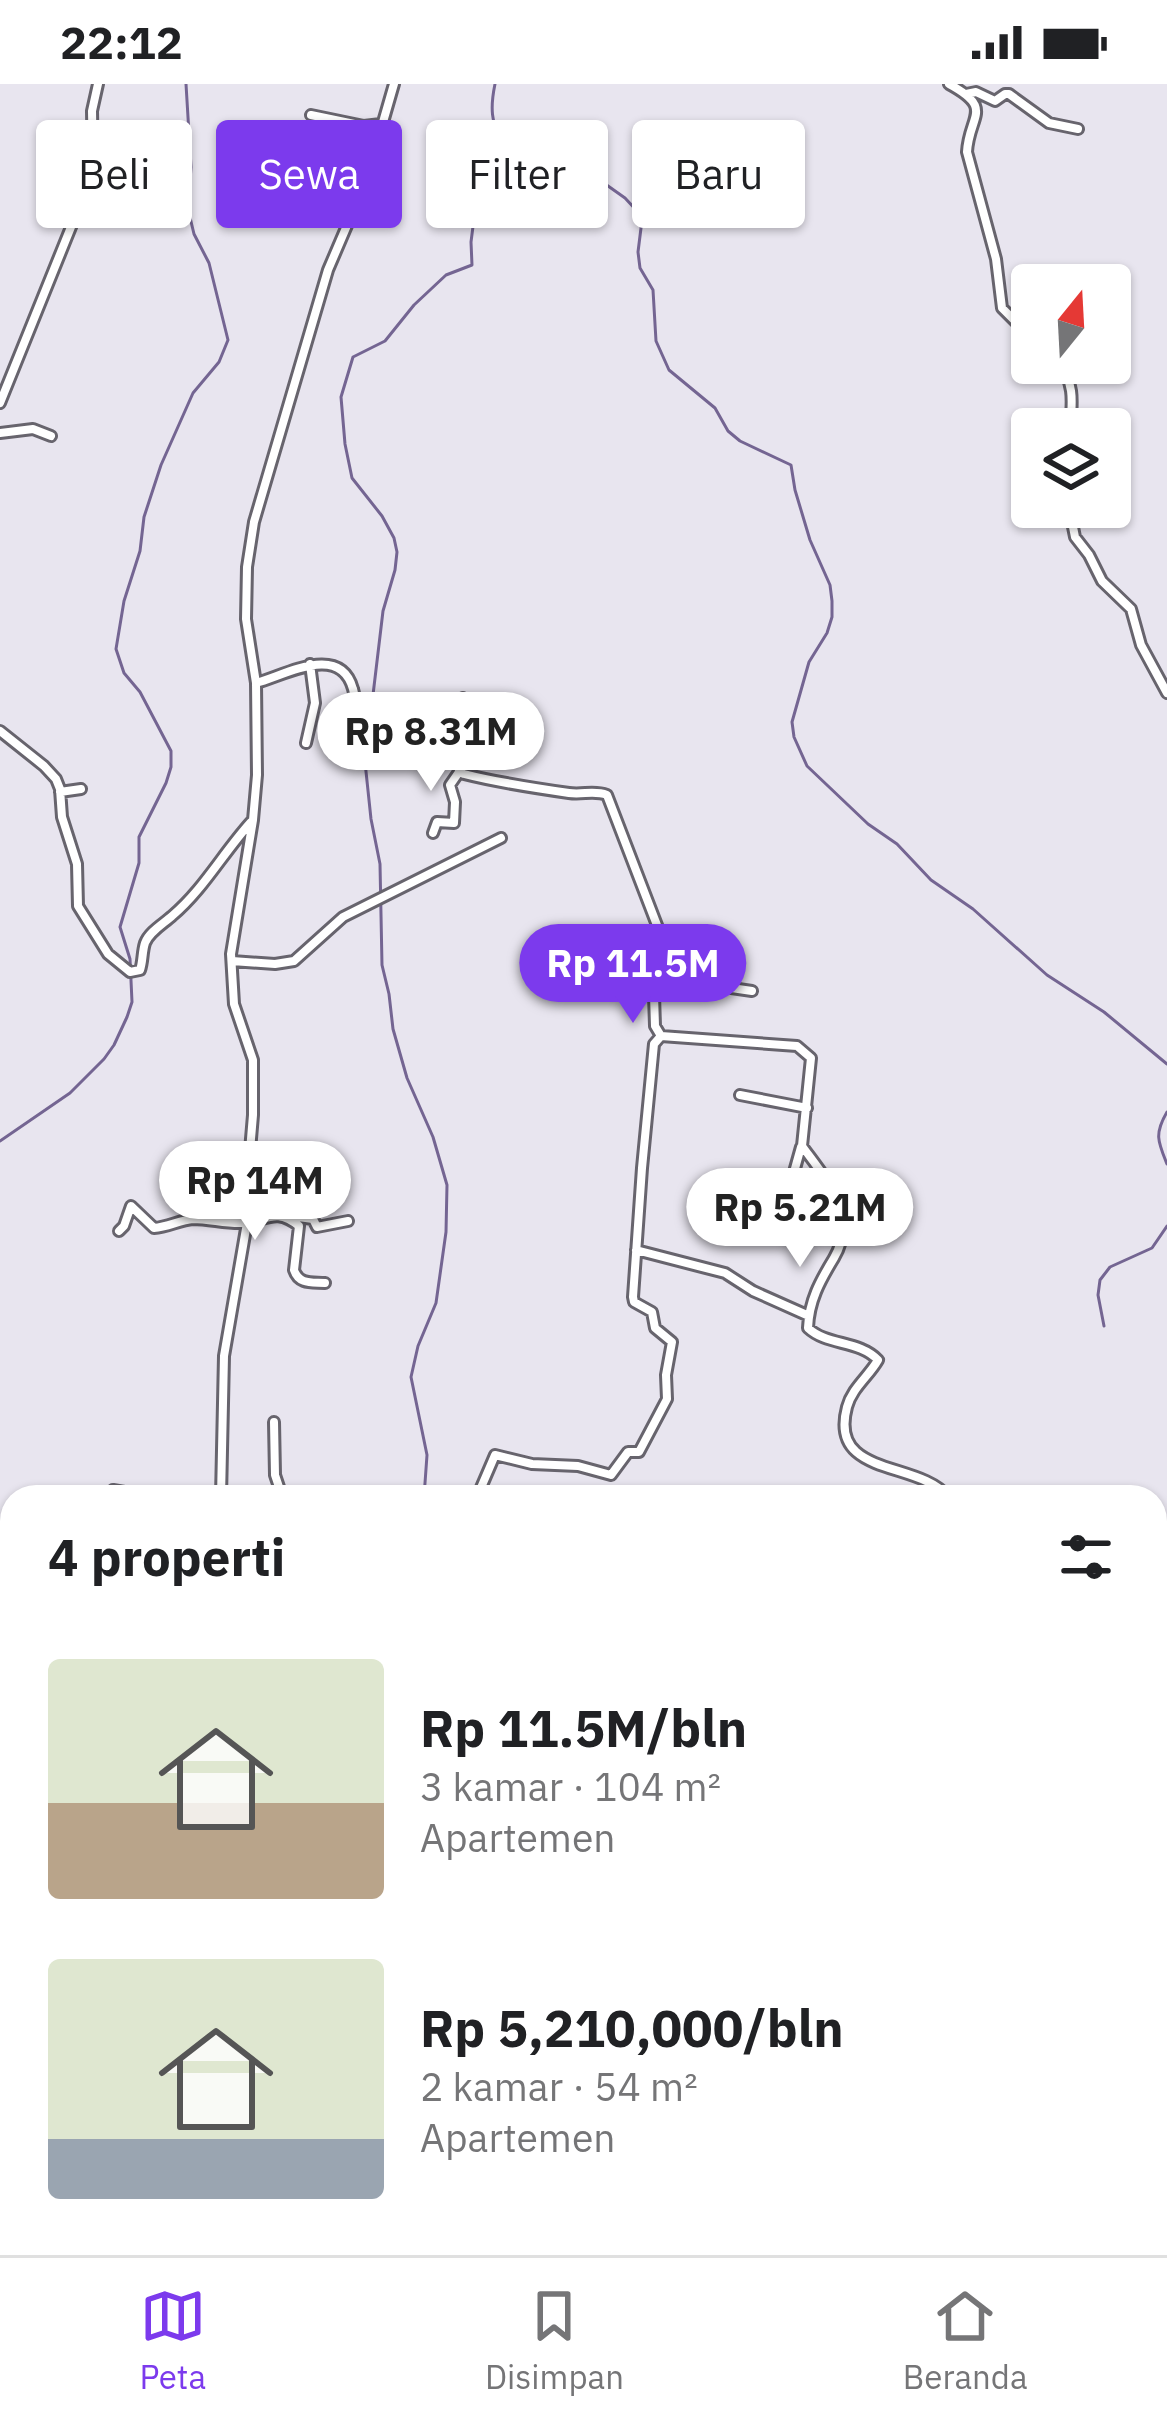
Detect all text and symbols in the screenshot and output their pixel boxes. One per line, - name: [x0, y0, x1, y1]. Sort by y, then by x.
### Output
- text: 22:12: [60, 13, 183, 71]
- chip: Beli: [36, 120, 192, 228]
- chip: Sewa: [216, 120, 402, 228]
- chip: Filter: [426, 120, 608, 228]
- chip: Baru: [632, 120, 805, 228]
- north arrow: [1011, 264, 1131, 384]
- map controls: [1011, 264, 1131, 528]
- button: layers: [1011, 408, 1131, 528]
- pin: Rp 8.31M: [307, 692, 555, 794]
- text: Rp 8.31M: [344, 705, 518, 756]
- pin: Rp 11.5M: [509, 924, 757, 1026]
- text: Rp 11.5M: [546, 937, 720, 988]
- pin: Rp 14M: [157, 1141, 353, 1243]
- text: Rp 14M: [186, 1154, 324, 1205]
- pin: Rp 5.21M: [676, 1168, 924, 1270]
- text: Rp 5.21M: [713, 1181, 887, 1232]
- text: 4 properti: [48, 1524, 285, 1590]
- icon: filters: [1053, 1524, 1119, 1590]
- text: Rp 11.5M/bln: [420, 1695, 747, 1761]
- icon: home: [144, 1707, 288, 1851]
- text: 3 kamar · 104 m²: [420, 1761, 721, 1812]
- text: Apartemen: [420, 1812, 615, 1863]
- text: Rp 5,210,000/bln: [420, 1995, 844, 2061]
- icon: home: [144, 2007, 288, 2151]
- text: 2 kamar · 54 m²: [420, 2061, 698, 2112]
- text: Apartemen: [420, 2112, 615, 2163]
- tab: Peta: [139, 2283, 206, 2398]
- tab: Disimpan: [485, 2283, 624, 2398]
- tab: Beranda: [903, 2283, 1028, 2398]

